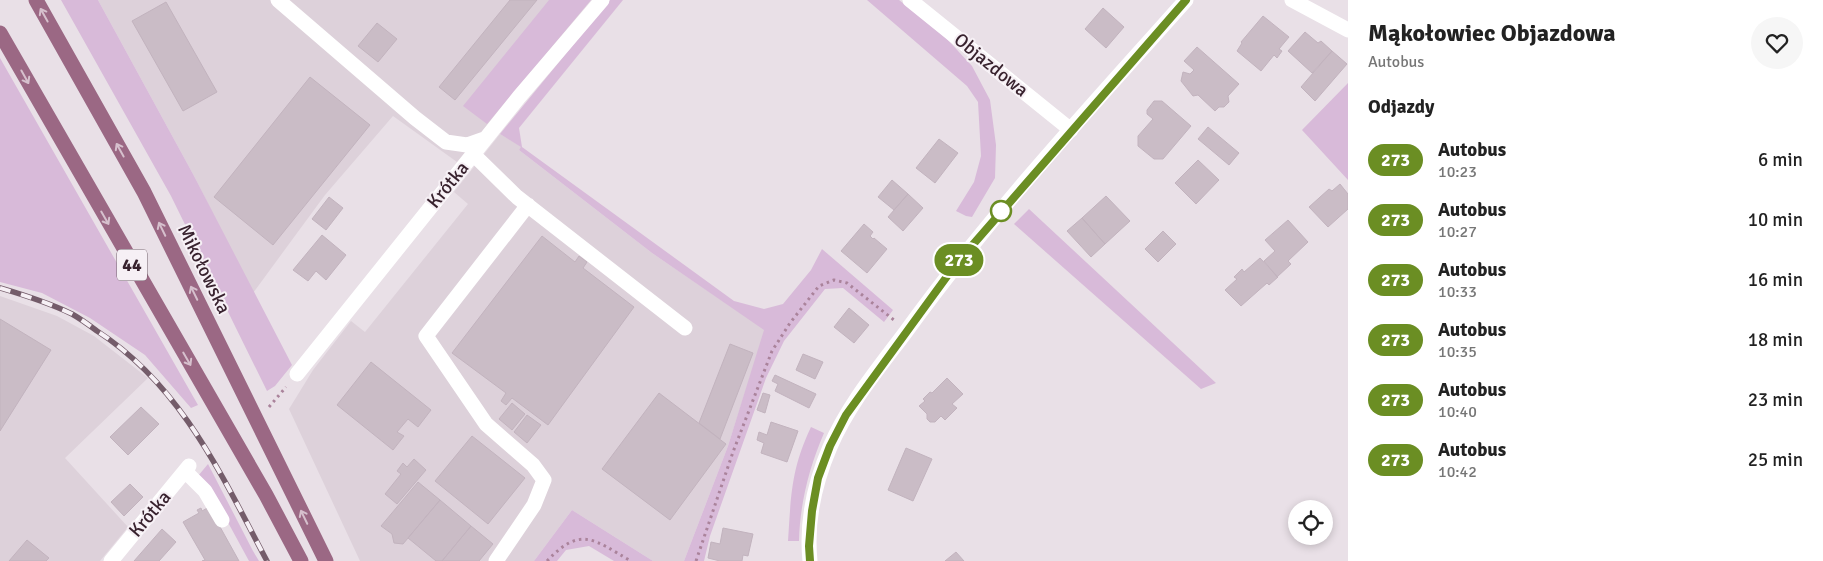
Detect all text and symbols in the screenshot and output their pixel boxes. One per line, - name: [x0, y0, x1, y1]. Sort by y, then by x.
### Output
- one-way arrow: [39, 8, 49, 23]
- button: heart: [1751, 17, 1803, 69]
- text: Mąkołowiec Objazdowa: [1368, 18, 1616, 48]
- street label: Objazdowa: [949, 28, 1033, 102]
- text: Autobus: [1368, 52, 1424, 72]
- one-way arrow: [20, 69, 30, 84]
- text: Odjazdy: [1368, 95, 1435, 119]
- text: Autobus: [1438, 138, 1506, 162]
- one-way arrow: [115, 142, 125, 157]
- text: 6 min: [1758, 148, 1803, 172]
- text: 273: [1381, 149, 1410, 171]
- street label: Krótka: [422, 157, 474, 213]
- text: 10:23: [1438, 162, 1477, 182]
- text: Autobus: [1438, 198, 1506, 222]
- unlabelled marker: [990, 200, 1012, 222]
- text: 10 min: [1748, 208, 1803, 232]
- text: 273: [1381, 209, 1410, 231]
- one-way arrow: [101, 211, 111, 225]
- street label: Mikołowska: [172, 220, 236, 318]
- one-way arrow: [157, 222, 166, 237]
- text: 10:27: [1438, 222, 1477, 242]
- line badge: 273: [930, 244, 988, 276]
- text: 273: [944, 249, 974, 271]
- road number: 44: [117, 250, 147, 280]
- text: Autobus: [1438, 258, 1506, 282]
- text: 16 min: [1748, 268, 1803, 292]
- text: 273: [1381, 269, 1410, 291]
- text: 10:33: [1438, 282, 1477, 302]
- one-way arrow: [188, 286, 198, 301]
- text: Autobus: [1438, 318, 1506, 342]
- text: 18 min: [1748, 328, 1803, 352]
- text: 273: [1381, 329, 1410, 351]
- text: 10:35: [1438, 342, 1477, 362]
- one-way arrow: [182, 351, 192, 365]
- text: Autobus: [1438, 378, 1506, 402]
- text: 23 min: [1748, 388, 1803, 412]
- text: 273: [1381, 389, 1410, 411]
- text: 10:40: [1438, 402, 1477, 422]
- text: Autobus: [1438, 438, 1506, 462]
- text: 25 min: [1748, 448, 1803, 472]
- text: 273: [1381, 449, 1410, 471]
- text: 10:42: [1438, 462, 1477, 482]
- street label: Krótka: [124, 486, 176, 542]
- map controls: [1288, 500, 1333, 545]
- button: locate: [1288, 500, 1333, 545]
- one-way arrow: [299, 510, 309, 525]

